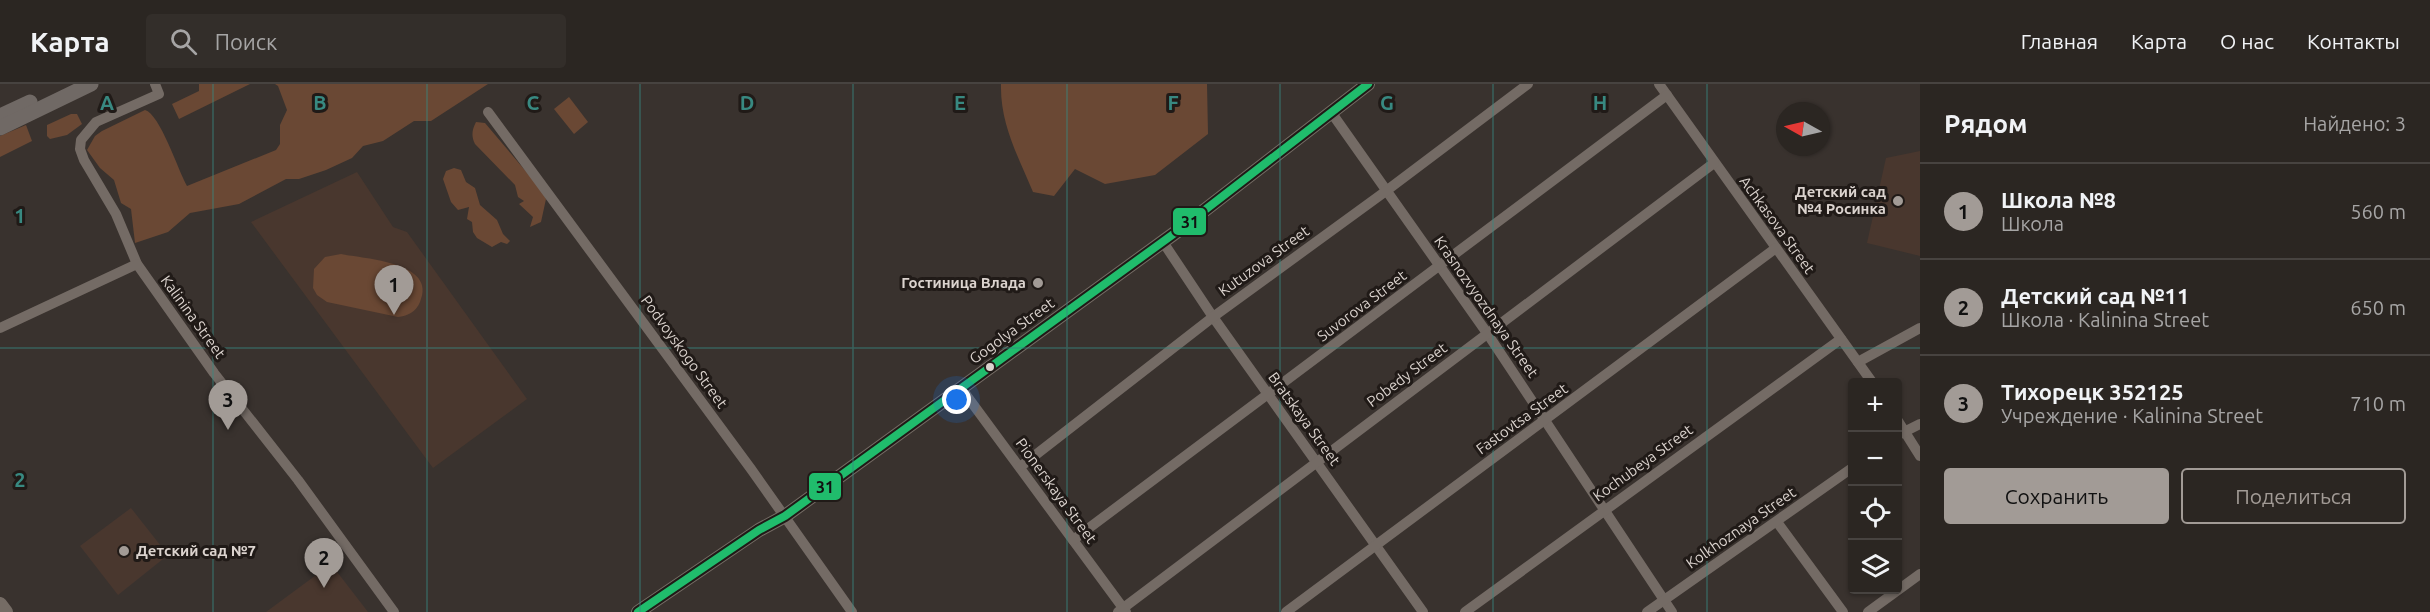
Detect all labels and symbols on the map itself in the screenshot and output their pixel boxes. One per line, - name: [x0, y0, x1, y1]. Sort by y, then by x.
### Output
- text: A: [100, 91, 114, 114]
- text: B: [313, 91, 327, 114]
- text: C: [527, 91, 540, 114]
- text: D: [740, 91, 754, 114]
- text: E: [954, 91, 966, 114]
- text: F: [1167, 91, 1179, 114]
- text: G: [1380, 91, 1394, 114]
- text: H: [1593, 91, 1607, 114]
- north arrow: [1776, 102, 1830, 156]
- street label: Achkasova Street: [1736, 173, 1818, 277]
- place label: Детский сад №4 Росинка: [1795, 183, 1886, 217]
- marker: Детский сад №4 Росинка: [1891, 194, 1905, 208]
- text: 1: [14, 204, 26, 227]
- line badge: 31: [1172, 207, 1207, 236]
- text: 31: [1181, 213, 1199, 231]
- street label: Kutuzova Street: [1215, 222, 1312, 299]
- street label: Krasnozvyozdnaya Street: [1431, 233, 1542, 381]
- pin: 1: [374, 266, 414, 315]
- street label: Suvorova Street: [1314, 266, 1410, 345]
- street label: Kalinina Street: [158, 272, 229, 362]
- place label: Гостиница Влада: [901, 274, 1026, 291]
- marker: Гостиница Влада: [1031, 276, 1045, 290]
- street label: Podvoyskogo Street: [638, 292, 731, 411]
- street label: Gogolya Street: [966, 294, 1057, 367]
- street label: Pobedy Street: [1363, 339, 1450, 410]
- unlabelled marker: [984, 361, 996, 373]
- street label: Bratskaya Street: [1265, 369, 1344, 469]
- pin: 3: [208, 380, 248, 430]
- street label: Fastovtsa Street: [1473, 380, 1571, 457]
- your location: [942, 385, 971, 414]
- street label: Kochubeya Street: [1590, 421, 1696, 504]
- street label: Pionerskaya Street: [1013, 435, 1100, 547]
- text: 2: [14, 468, 26, 491]
- line badge: 31: [808, 472, 842, 501]
- text: 31: [816, 478, 834, 496]
- street label: Kolkhoznaya Street: [1683, 483, 1799, 572]
- pin: 2: [304, 538, 344, 588]
- place label: Детский сад №7: [136, 542, 256, 559]
- marker: Детский сад №7: [117, 544, 131, 558]

